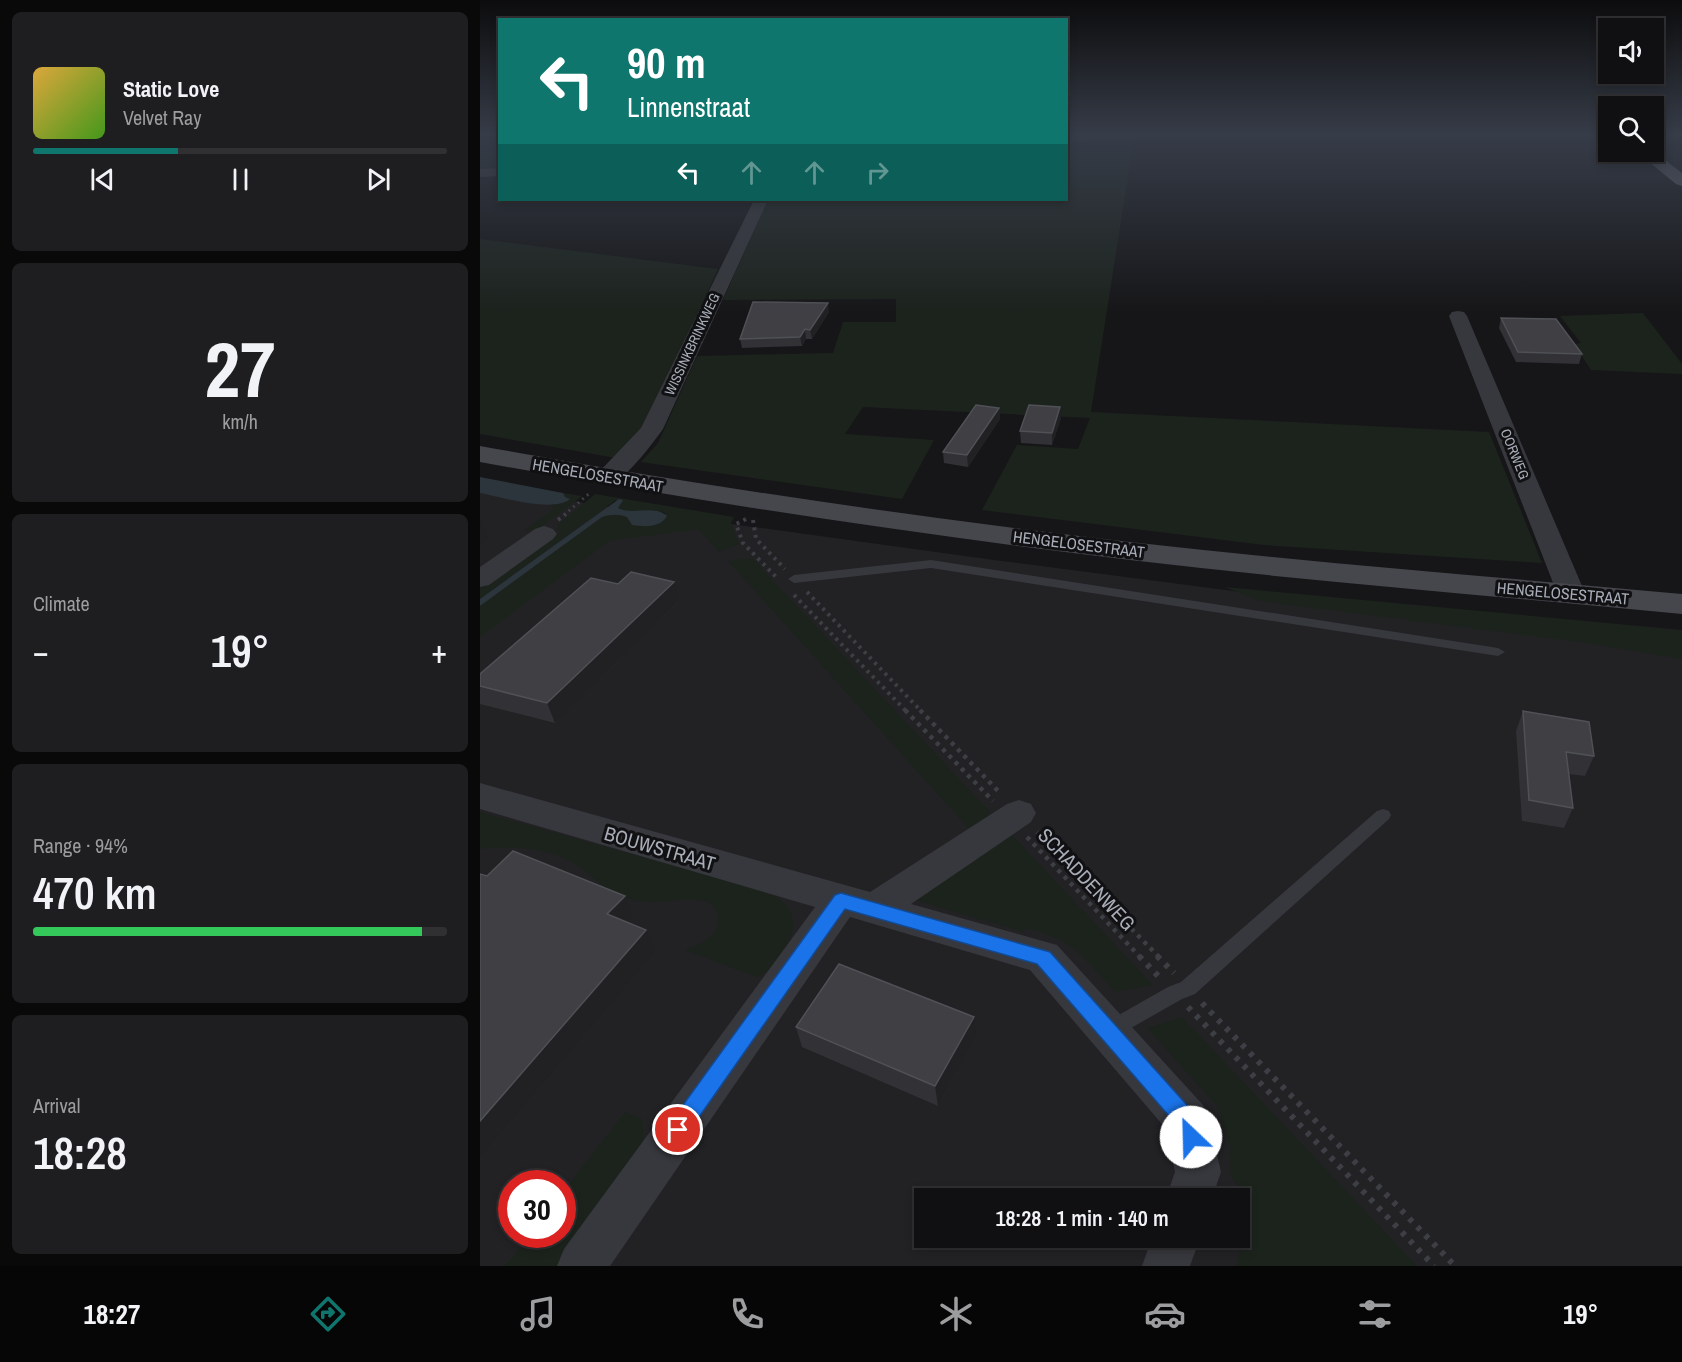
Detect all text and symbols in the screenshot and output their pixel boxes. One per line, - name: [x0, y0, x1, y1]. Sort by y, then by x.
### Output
- map controls: [1598, 18, 1664, 162]
- button: sound: [1598, 18, 1664, 84]
- text: 90 m: [627, 35, 706, 91]
- icon: left: [528, 42, 606, 120]
- text: Static Love: [123, 74, 219, 104]
- text: Linnenstraat: [627, 89, 750, 125]
- button: search: [1598, 96, 1664, 162]
- text: Velvet Ray: [123, 104, 201, 131]
- icon: left: [672, 156, 705, 189]
- icon: ahead: [735, 156, 768, 189]
- icon: ahead: [798, 156, 831, 189]
- icon: right: [861, 156, 894, 189]
- icon: previous: [86, 163, 119, 196]
- icon: pause: [224, 163, 257, 196]
- icon: next: [362, 163, 395, 196]
- street label: WISSINKBRINKWEG: [660, 290, 724, 398]
- text: 27: [204, 316, 276, 421]
- text: km/h: [222, 408, 258, 435]
- street label: OORWEG: [1497, 426, 1533, 482]
- street label: HENGELOSESTRAAT: [531, 453, 665, 497]
- street label: HENGELOSESTRAAT: [1012, 525, 1146, 563]
- street label: HENGELOSESTRAAT: [1496, 576, 1630, 610]
- text: Climate: [33, 590, 90, 617]
- text: 19°: [210, 620, 270, 681]
- text: −: [33, 629, 49, 673]
- text: +: [431, 629, 447, 673]
- street label: BOUWSTRAAT: [601, 819, 719, 877]
- street label: SCHADDENWEG: [1032, 822, 1142, 936]
- text: Range · 94%: [33, 832, 128, 859]
- text: 470 km: [33, 862, 157, 923]
- text: Arrival: [33, 1092, 80, 1119]
- pin: [652, 1104, 703, 1155]
- position arrow: [1159, 1105, 1223, 1169]
- icon: arrive: [661, 1113, 694, 1146]
- text: 18:28: [33, 1122, 127, 1183]
- speed limit sign: 30: [498, 1170, 576, 1248]
- text: 18:28 · 1 min · 140 m: [995, 1203, 1169, 1233]
- icon: directions: [307, 1293, 349, 1335]
- icon: music: [517, 1293, 559, 1335]
- icon: phone: [726, 1293, 768, 1335]
- icon: climate: [935, 1293, 977, 1335]
- icon: car: [1144, 1293, 1186, 1335]
- icon: filters: [1354, 1293, 1396, 1335]
- text: 18:27: [84, 1296, 140, 1332]
- text: 19°: [1563, 1296, 1598, 1332]

